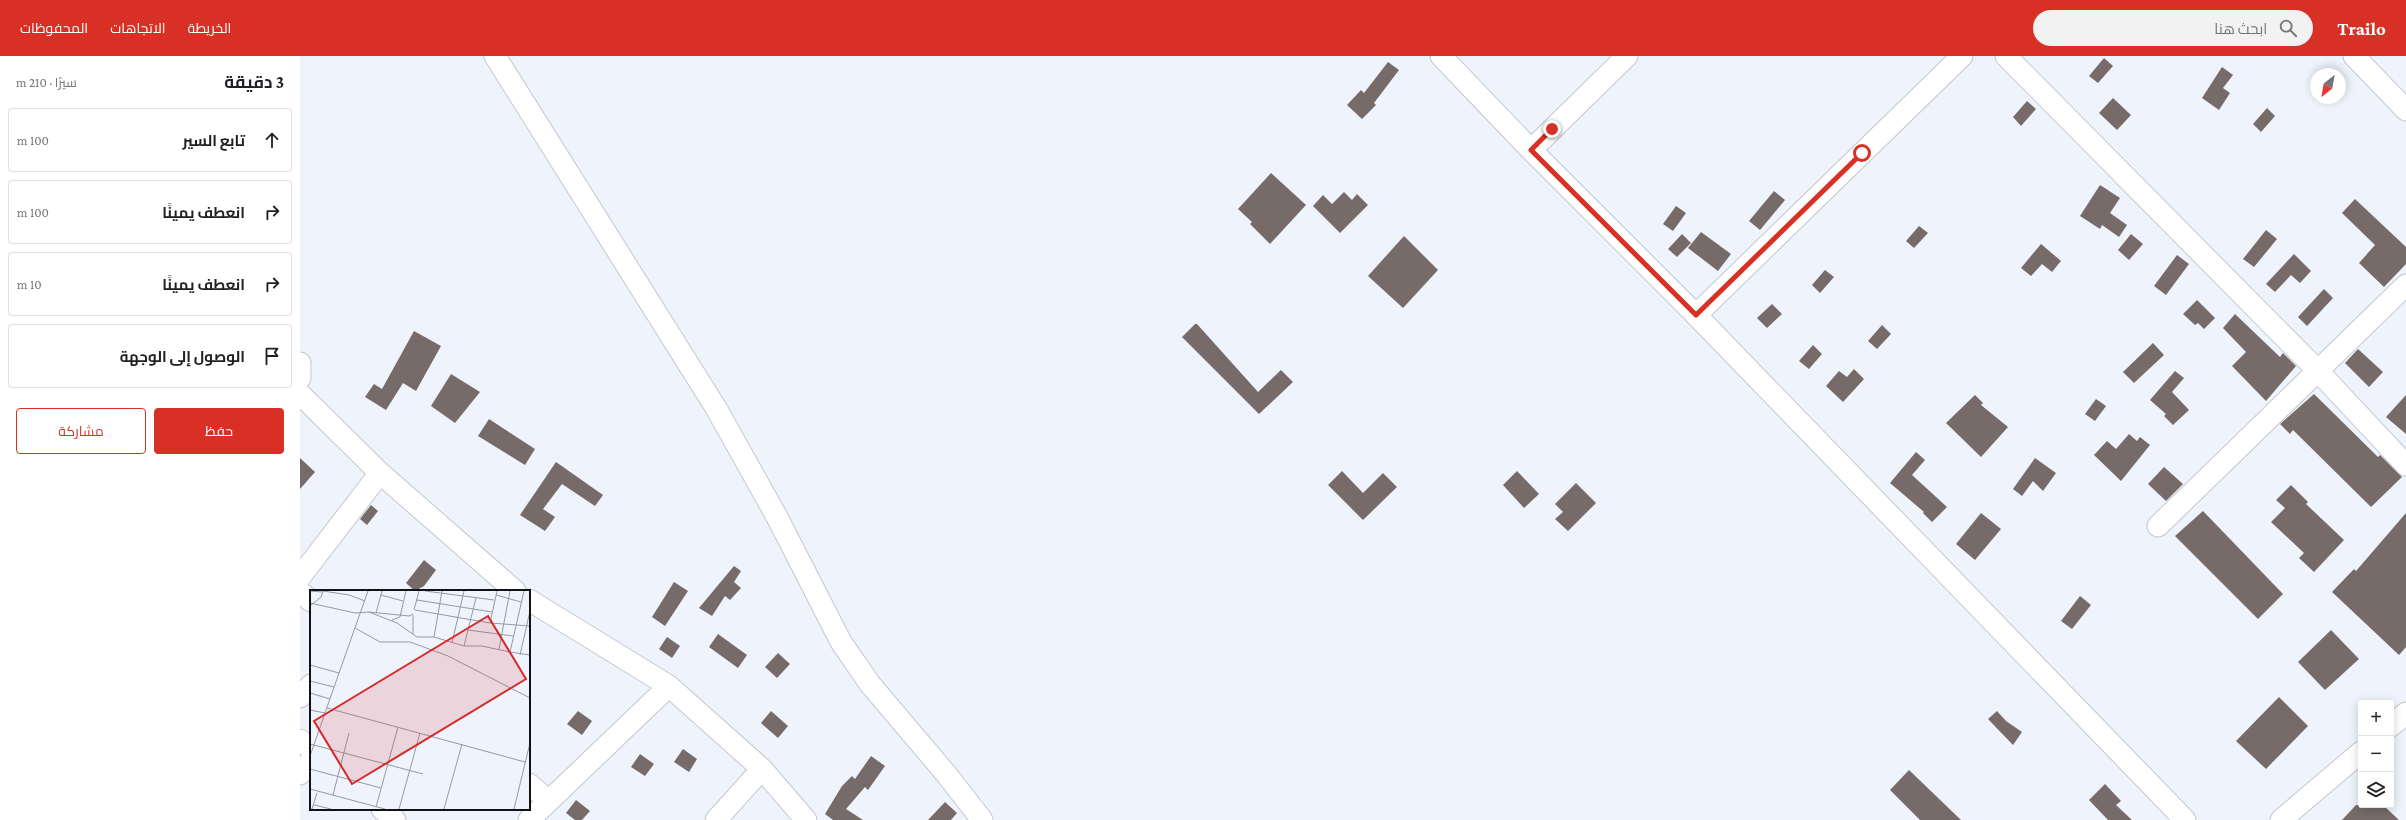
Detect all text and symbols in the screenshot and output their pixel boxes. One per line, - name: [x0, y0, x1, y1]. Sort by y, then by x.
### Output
- search box: [2033, 10, 2313, 46]
- icon: search: [2277, 17, 2299, 39]
- text: Trailo: [2337, 18, 2386, 39]
- text: المحفوظات: [20, 20, 88, 36]
- text: الاتجاهات: [110, 20, 166, 36]
- text: الخريطة: [188, 20, 231, 36]
- text: ابحث هنا: [2214, 21, 2267, 37]
- north arrow: [2310, 68, 2346, 104]
- text: 3 دقيقة: [224, 73, 284, 92]
- text: سيرًا · 210 m: [16, 75, 77, 90]
- route end: [1543, 120, 1561, 138]
- icon: ahead: [261, 129, 283, 151]
- text: 100 m: [17, 133, 49, 148]
- text: تابع السير: [182, 133, 245, 149]
- route start: [1853, 144, 1871, 162]
- icon: right: [261, 201, 283, 223]
- text: 100 m: [17, 205, 49, 220]
- text: انعطف يمينًا: [162, 205, 245, 221]
- icon: right: [261, 273, 283, 295]
- text: 10 m: [17, 277, 42, 292]
- text: انعطف يمينًا: [162, 277, 245, 293]
- icon: arrive: [261, 345, 283, 367]
- text: الوصول إلى الوجهة: [120, 349, 245, 365]
- button: مشاركة: [16, 408, 146, 454]
- button: حفظ: [154, 408, 284, 454]
- inset map: [310, 590, 530, 810]
- map controls: [2358, 700, 2394, 808]
- button: +: [2358, 700, 2394, 736]
- button: −: [2358, 736, 2394, 772]
- button: layers: [2358, 772, 2394, 808]

